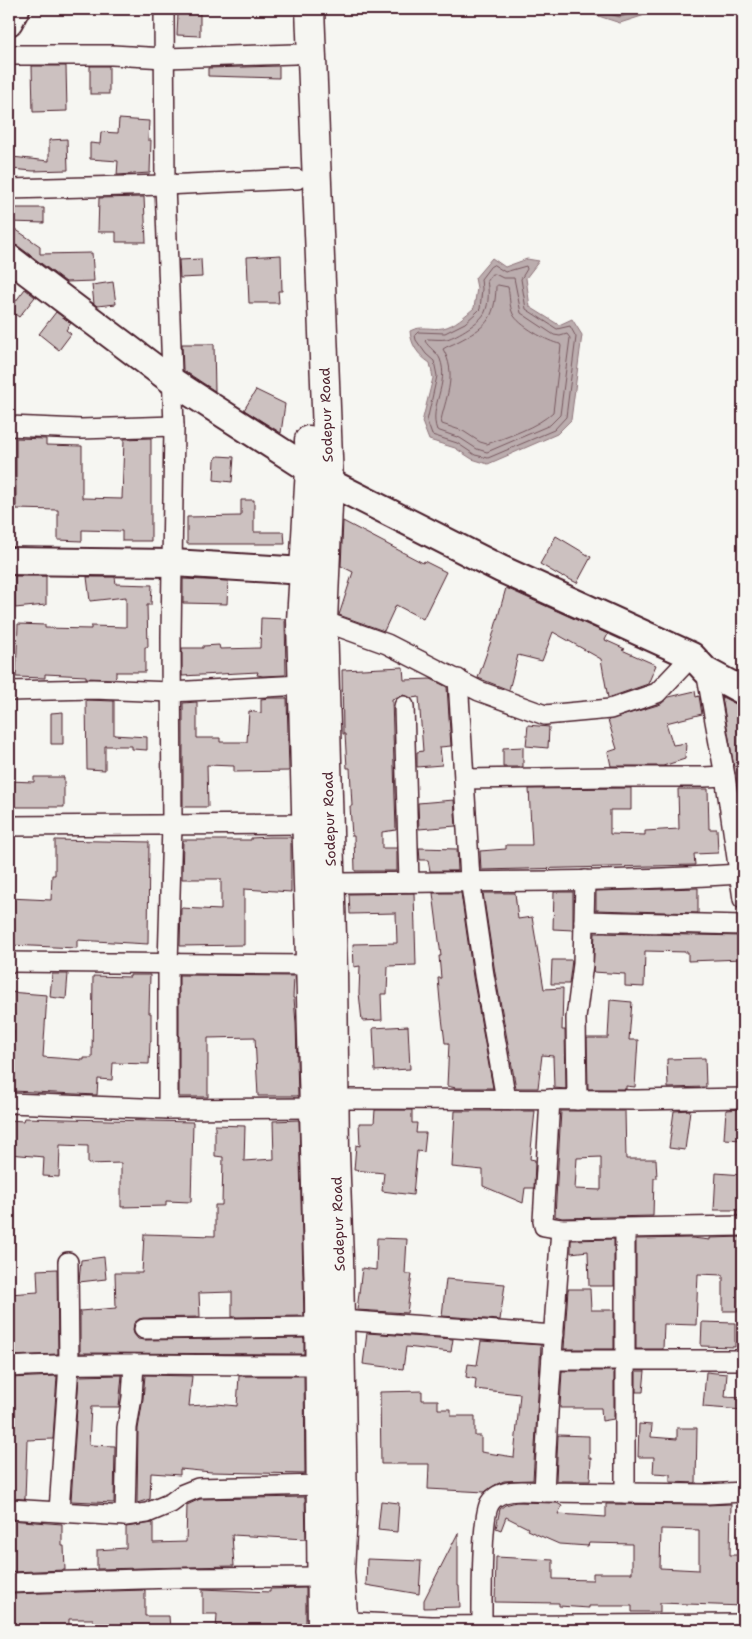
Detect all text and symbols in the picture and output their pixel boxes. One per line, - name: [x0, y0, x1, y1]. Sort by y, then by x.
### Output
- street label: Sodepur Road: [315, 367, 337, 463]
- street label: Sodepur Road: [318, 771, 340, 867]
- street label: Sodepur Road: [327, 1176, 349, 1272]

